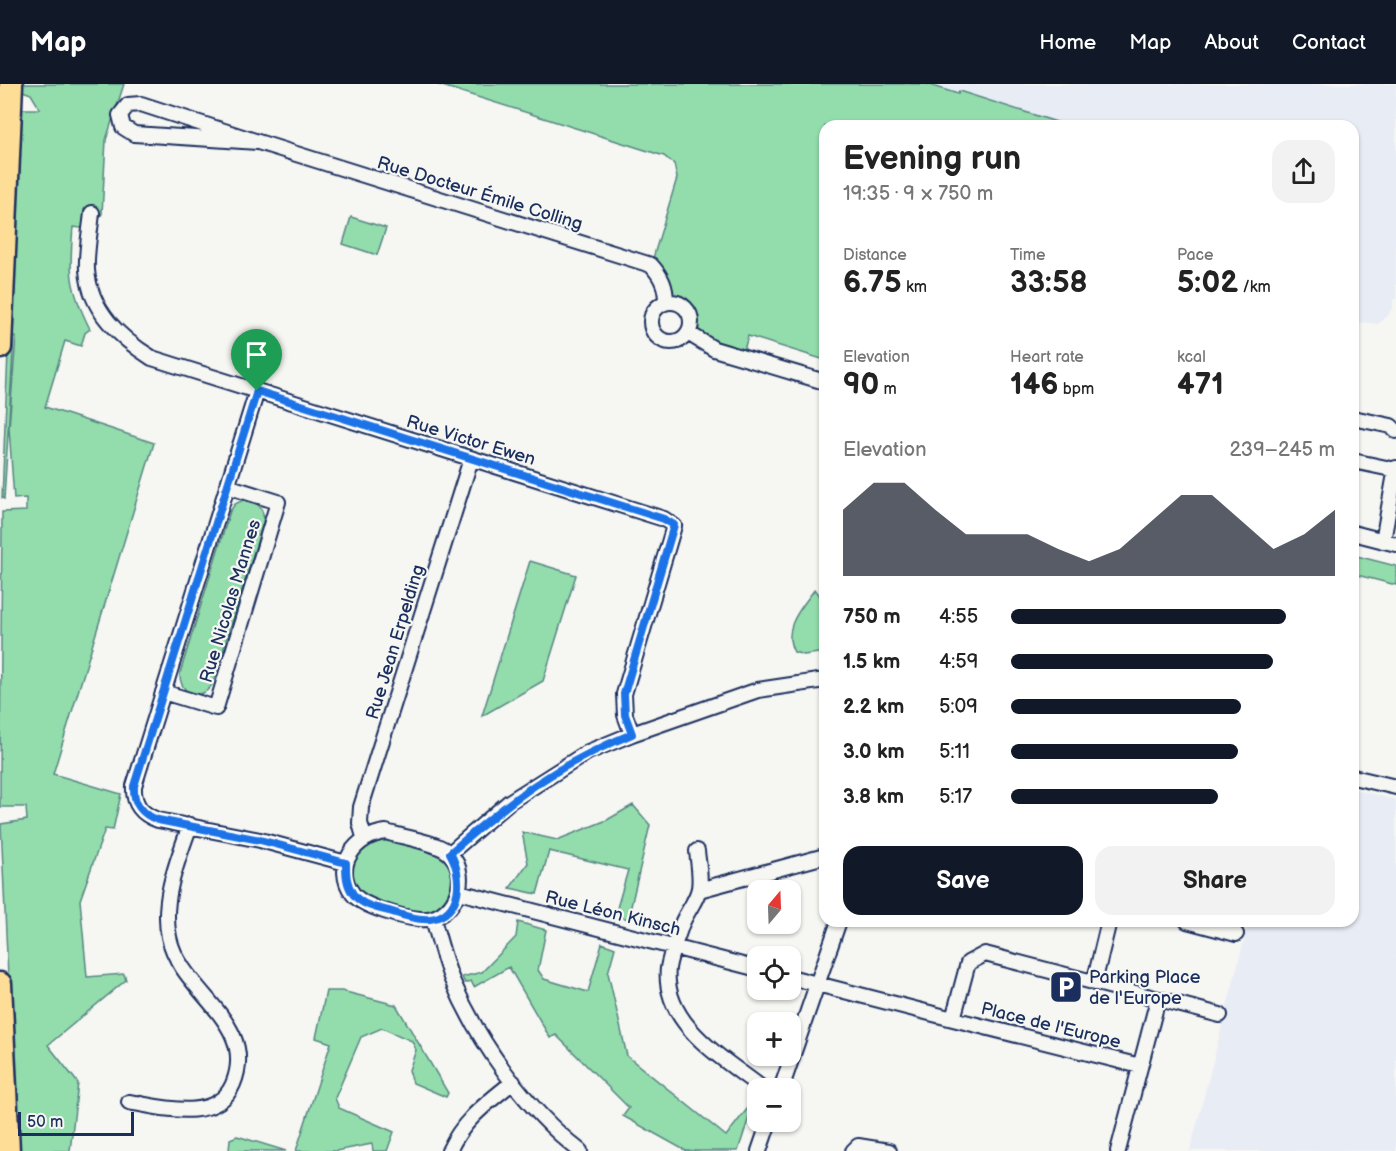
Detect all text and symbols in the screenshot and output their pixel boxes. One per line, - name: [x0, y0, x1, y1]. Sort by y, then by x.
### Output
- text: Map: [30, 26, 86, 59]
- text: Home: [1039, 30, 1096, 55]
- text: Map: [1129, 30, 1171, 55]
- text: About: [1204, 30, 1259, 55]
- text: Contact: [1292, 30, 1366, 55]
- text: Evening run: [843, 139, 1021, 179]
- button: share: [1272, 140, 1335, 203]
- street label: Rue Docteur Émile Colling: [375, 150, 586, 235]
- text: 19:35 · 9 × 750 m: [843, 182, 993, 206]
- text: Distance: [843, 246, 907, 265]
- text: Time: [1010, 246, 1045, 265]
- text: Pace: [1177, 246, 1213, 265]
- text: 6.75: [843, 265, 902, 301]
- text: 33:58: [1010, 265, 1088, 301]
- text: 5:02: [1177, 265, 1238, 301]
- text: km: [902, 278, 927, 297]
- text: /km: [1238, 278, 1271, 297]
- pin: [231, 329, 282, 391]
- icon: arrive: [240, 338, 273, 371]
- text: Elevation: [843, 348, 910, 367]
- text: Heart rate: [1010, 348, 1084, 367]
- text: kcal: [1177, 348, 1206, 367]
- text: 90: [843, 367, 879, 403]
- text: 146: [1010, 367, 1058, 403]
- text: 471: [1177, 367, 1224, 403]
- text: m: [879, 380, 897, 399]
- text: bpm: [1058, 380, 1094, 399]
- street label: Rue Victor Ewen: [404, 411, 538, 470]
- text: Elevation: [843, 438, 926, 462]
- text: 239–245 m: [1229, 438, 1335, 462]
- street label: Rue Nicolas Mannes: [196, 517, 265, 685]
- street label: Rue Jean Erpelding: [362, 562, 429, 722]
- text: 750 m: [843, 605, 901, 629]
- text: 4:55: [939, 605, 978, 629]
- text: 1.5 km: [843, 650, 900, 674]
- text: 4:59: [939, 650, 978, 674]
- text: 2.2 km: [843, 695, 904, 719]
- text: 5:09: [939, 695, 978, 719]
- text: 3.0 km: [843, 740, 904, 764]
- text: 5:11: [939, 740, 970, 764]
- text: 3.8 km: [843, 785, 904, 809]
- text: 5:17: [939, 785, 972, 809]
- button: Save: [843, 846, 1083, 915]
- button: Share: [1095, 846, 1335, 915]
- north arrow: [747, 880, 801, 934]
- map controls: [747, 880, 801, 1132]
- street label: Rue Léon Kinsch: [543, 887, 683, 940]
- button: locate: [747, 946, 801, 1000]
- place label: Parking Place de l'Europe: [1089, 967, 1201, 1009]
- parking icon: Parking Place de l'Europe: [1048, 969, 1084, 1005]
- street label: Place de l'Europe: [979, 998, 1123, 1053]
- button: +: [747, 1012, 801, 1066]
- button: −: [747, 1078, 801, 1132]
- scale bar: [18, 1109, 134, 1136]
- text: 50 m: [27, 1113, 63, 1132]

